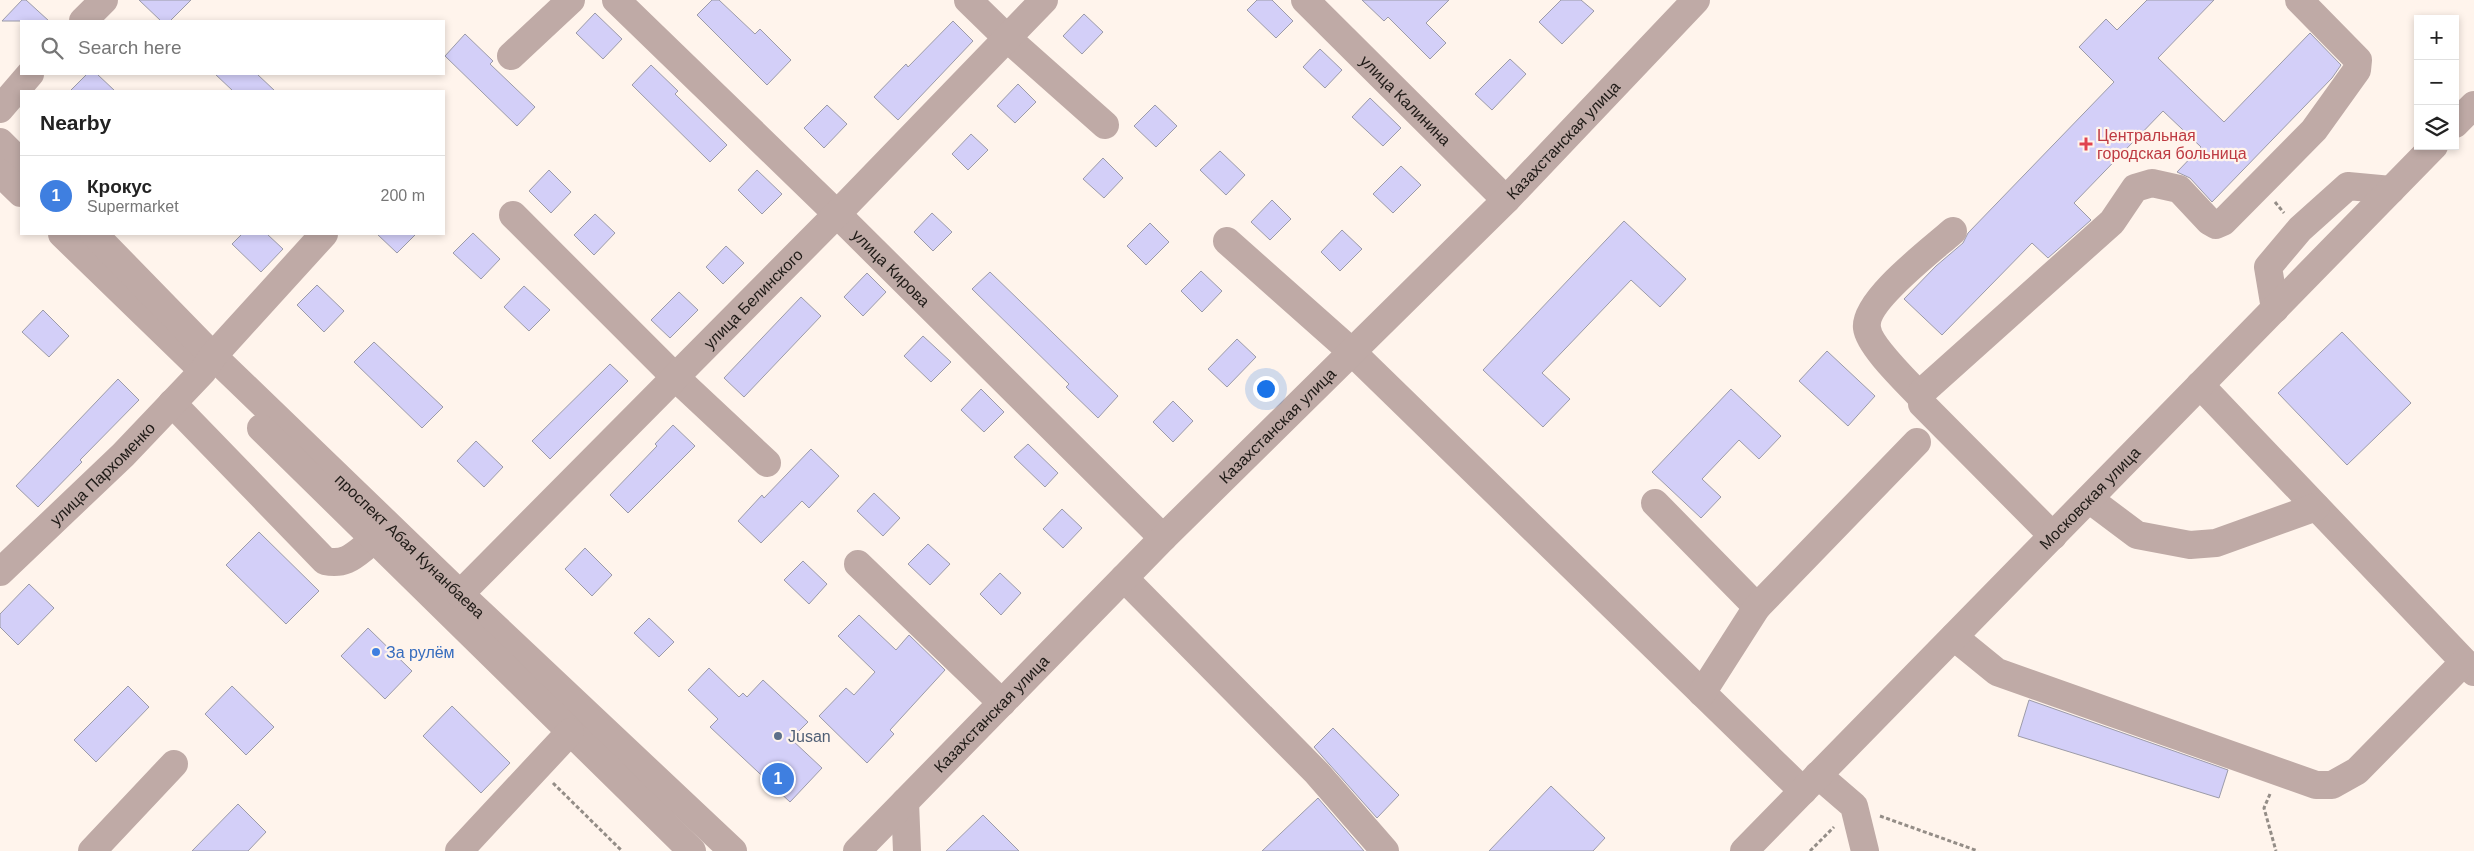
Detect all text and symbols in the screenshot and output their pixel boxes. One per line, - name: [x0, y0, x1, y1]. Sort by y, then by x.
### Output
- map controls: [2414, 15, 2459, 150]
- button: +: [2414, 15, 2459, 60]
- search box: [20, 20, 445, 75]
- icon: search: [38, 34, 66, 62]
- text: Search here: [78, 37, 182, 58]
- street label: улица Калинина: [1357, 52, 1454, 149]
- button: −: [2414, 60, 2459, 105]
- street label: Казахстанская улица: [1503, 77, 1623, 203]
- button: layers: [2414, 105, 2459, 150]
- text: Nearby: [40, 111, 111, 134]
- place label: Центральная городская больница: [2097, 127, 2247, 162]
- marker: Центральная городская больница: [2079, 137, 2093, 151]
- text: Крокус: [87, 176, 152, 197]
- text: 1: [52, 187, 60, 204]
- text: 200 m: [381, 187, 425, 204]
- text: Supermarket: [87, 198, 179, 215]
- street label: улица Кирова: [849, 226, 933, 310]
- street label: улица Белинского: [700, 245, 806, 352]
- street label: Казахстанская улица: [1215, 364, 1339, 486]
- your location: [1253, 376, 1279, 402]
- street label: улица Пархоменко: [47, 419, 158, 528]
- street label: Московская улица: [2036, 443, 2143, 553]
- street label: проспект Абая Кунанбаева: [332, 470, 488, 621]
- place label: За рулём: [386, 644, 455, 661]
- marker: За рулём: [370, 646, 382, 658]
- street label: Казахстанская улица: [930, 652, 1052, 776]
- place label: Jusan: [788, 728, 831, 745]
- marker: Jusan: [772, 730, 784, 742]
- pin: 1: [762, 760, 794, 798]

